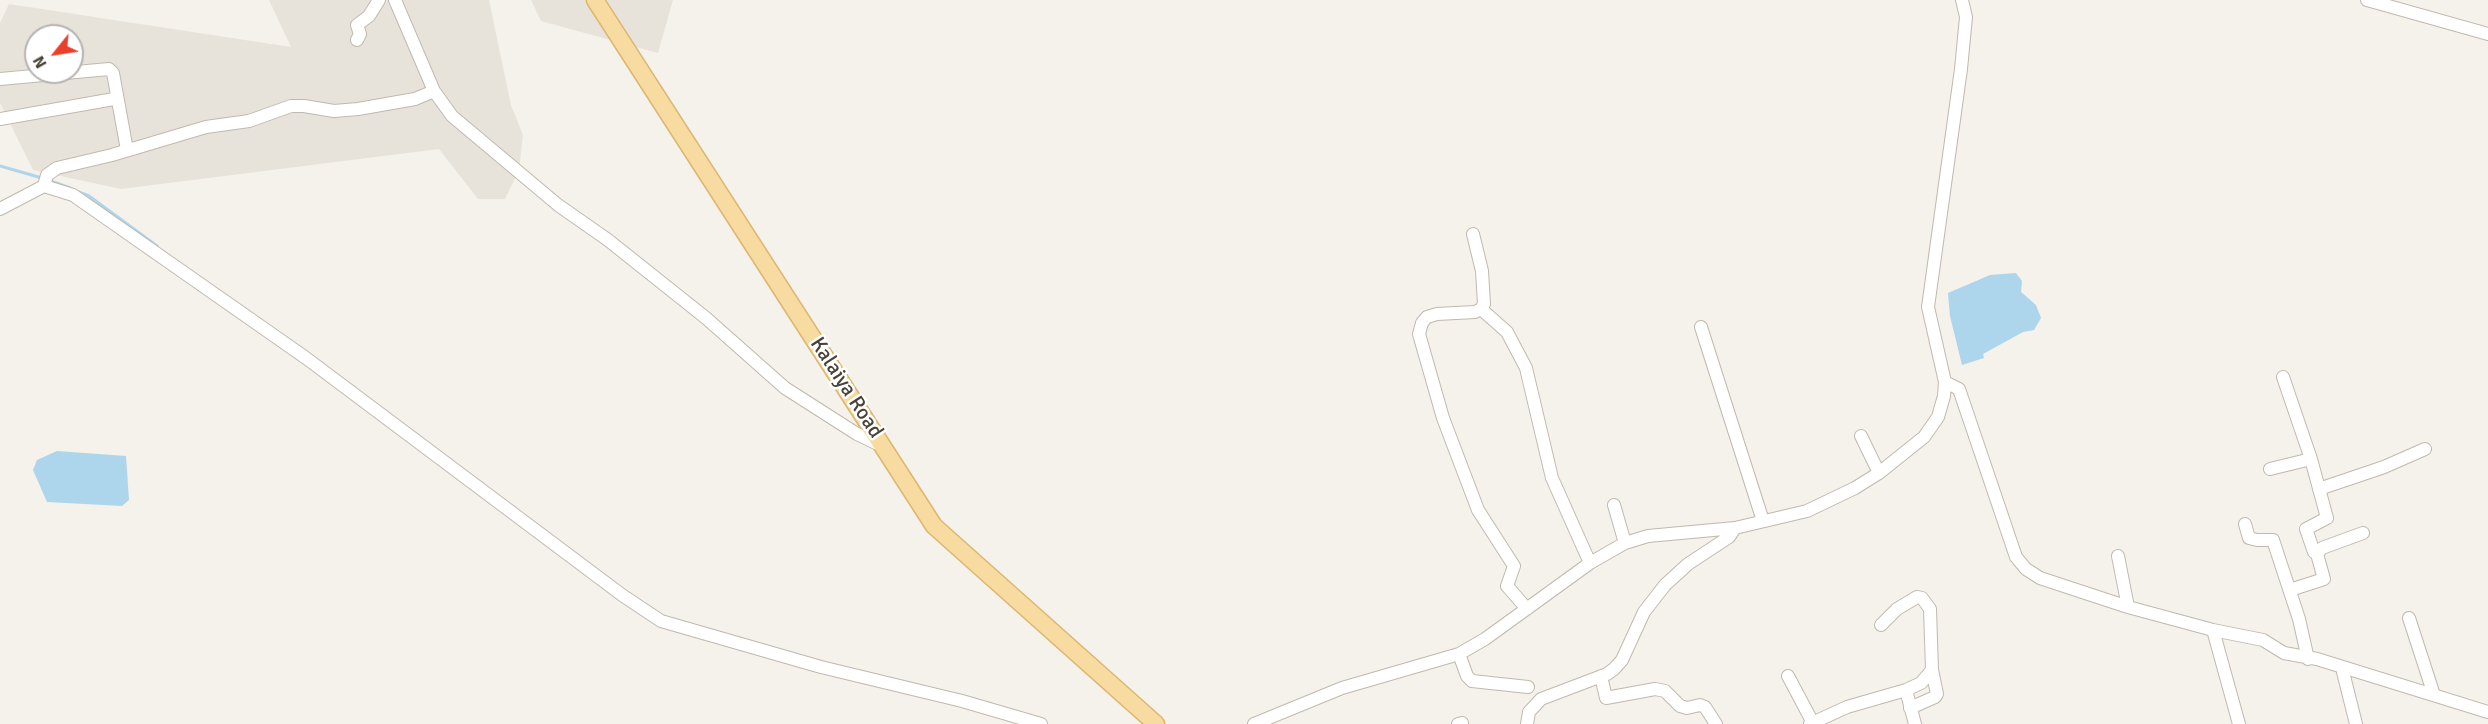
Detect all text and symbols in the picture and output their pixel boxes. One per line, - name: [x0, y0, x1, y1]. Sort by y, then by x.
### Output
- north arrow: [24, 24, 84, 84]
- text: N: [29, 52, 52, 72]
- street label: Kalaiya Road: [804, 333, 888, 443]

